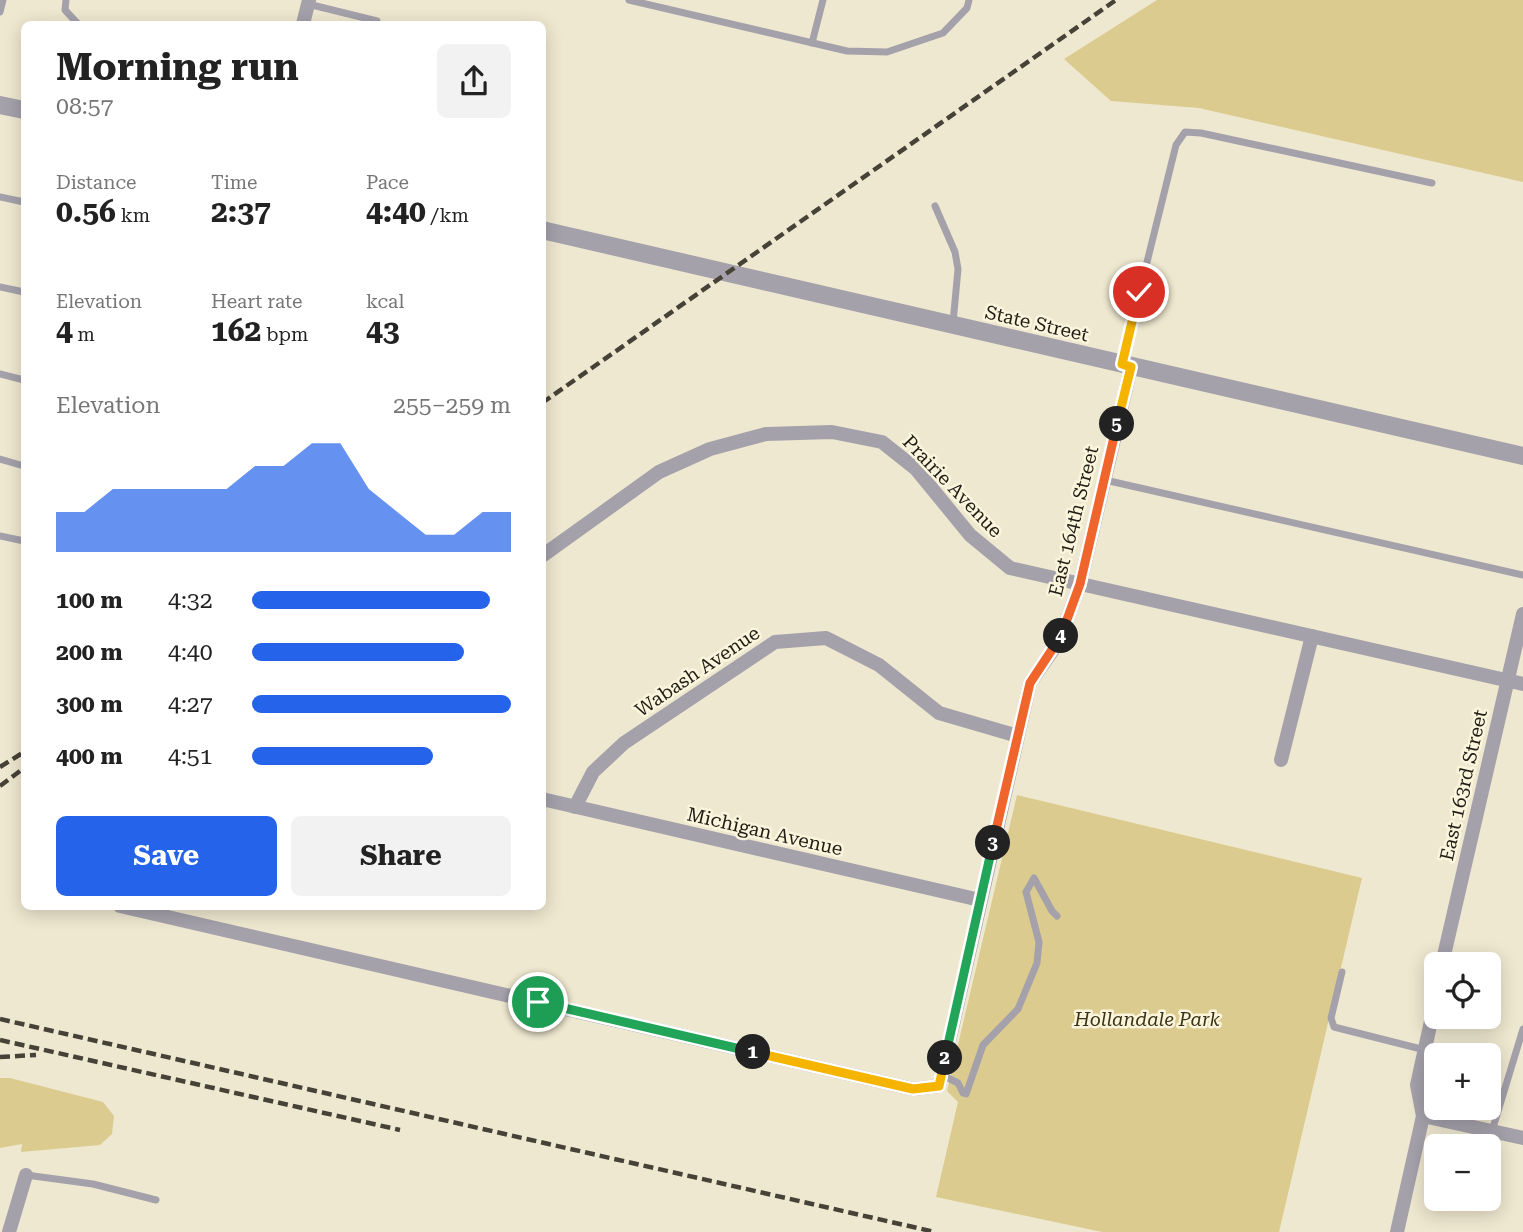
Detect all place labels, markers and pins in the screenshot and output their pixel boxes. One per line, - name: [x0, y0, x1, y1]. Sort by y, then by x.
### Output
- pin: [1109, 262, 1169, 322]
- pin: 5: [1100, 406, 1134, 442]
- pin: 4: [1044, 618, 1078, 654]
- pin: 3: [976, 826, 1010, 860]
- pin: [508, 972, 568, 1032]
- pin: 1: [736, 1034, 770, 1070]
- pin: 2: [928, 1040, 962, 1076]

